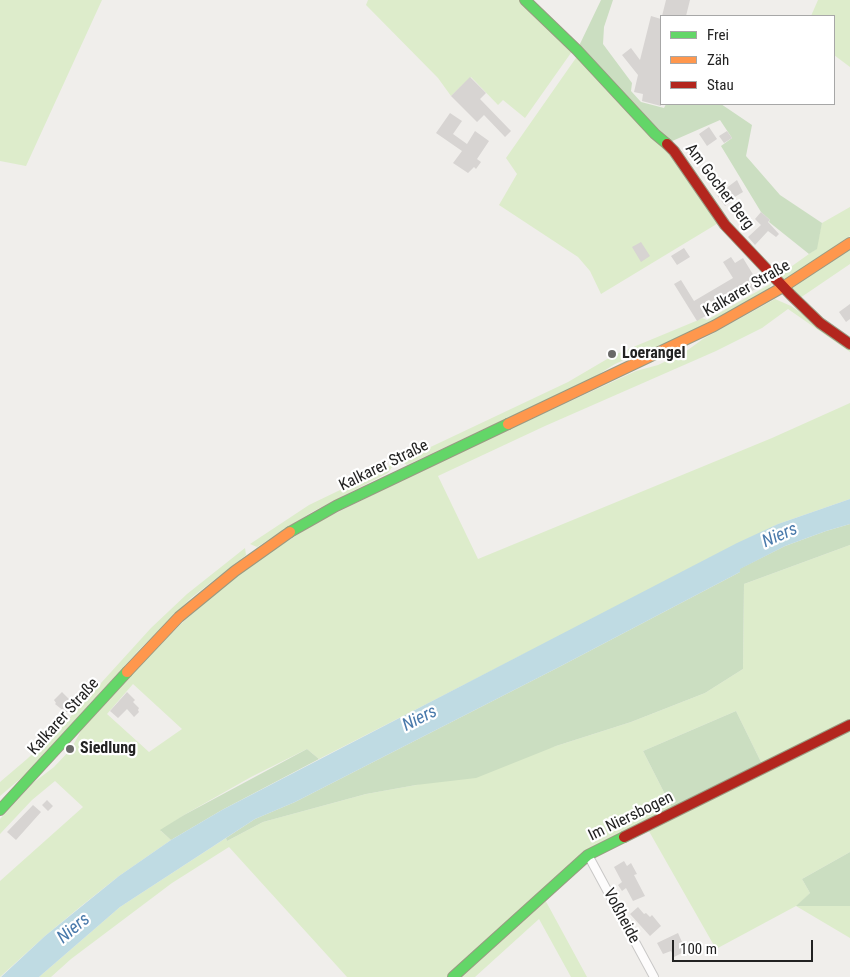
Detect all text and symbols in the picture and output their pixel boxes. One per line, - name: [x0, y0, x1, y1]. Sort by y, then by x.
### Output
- legend: [660, 15, 835, 105]
- text: Frei: [707, 26, 729, 44]
- text: Zäh: [707, 51, 729, 69]
- text: Stau: [707, 76, 734, 94]
- street label: Am Gocher Berg: [681, 140, 757, 234]
- street label: Kalkarer Straße: [700, 256, 794, 322]
- place label: Loerangel: [622, 344, 685, 364]
- marker: Loerangel: [606, 348, 618, 360]
- street label: Kalkarer Straße: [336, 436, 432, 496]
- water label: Niers: [759, 519, 801, 553]
- street label: Kalkarer Straße: [24, 675, 104, 759]
- water label: Niers: [399, 701, 441, 737]
- place label: Siedlung: [80, 739, 136, 759]
- marker: Siedlung: [64, 743, 76, 755]
- street label: Im Niersbogen: [585, 788, 677, 846]
- street label: Voßheide: [599, 885, 643, 947]
- water label: Niers: [53, 909, 95, 949]
- scale bar: [675, 930, 816, 962]
- text: 100 m: [680, 940, 717, 958]

